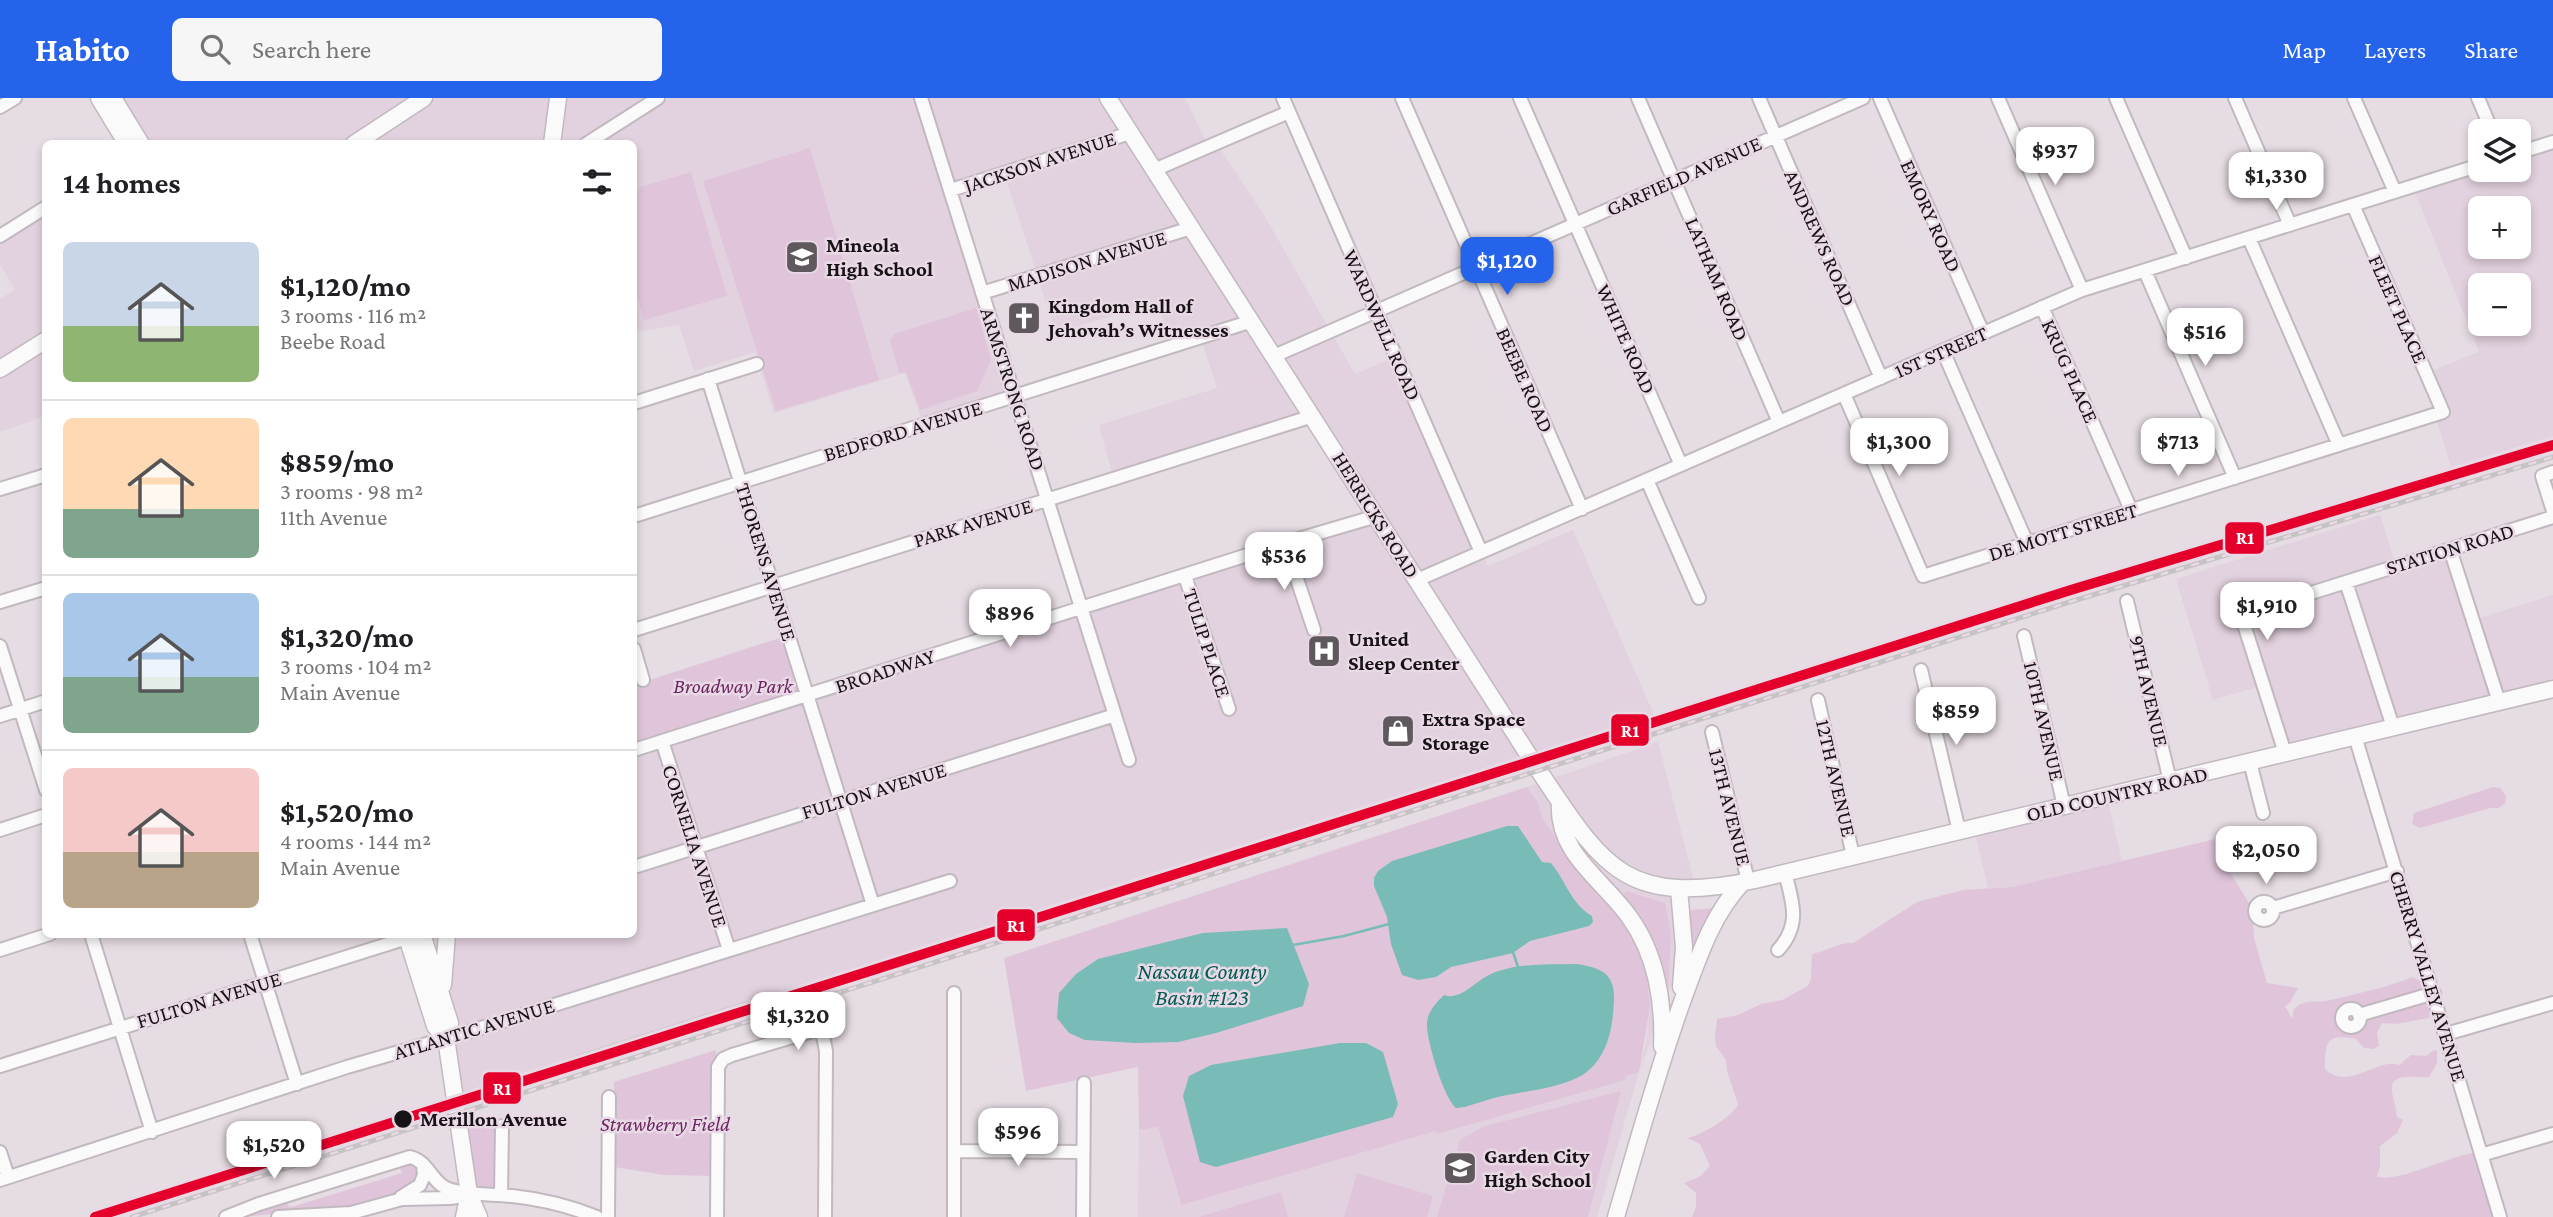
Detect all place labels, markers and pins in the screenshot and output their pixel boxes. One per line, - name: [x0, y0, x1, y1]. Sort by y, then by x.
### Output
- pin: $937: [2014, 127, 2096, 187]
- pin: $1,330: [2219, 152, 2333, 212]
- place label: Mineola High School: [826, 233, 933, 281]
- school or university icon: Mineola High School: [783, 238, 821, 276]
- pin: $1,120: [1450, 238, 1564, 297]
- place label: Kingdom Hall of Jehovah’s Witnesses: [1046, 294, 1229, 342]
- church icon: Kingdom Hall of Jehovah’s Witnesses: [1005, 299, 1043, 337]
- pin: $516: [2164, 308, 2246, 368]
- pin: $1,300: [1842, 418, 1956, 478]
- pin: $713: [2137, 418, 2219, 478]
- pin: $536: [1243, 532, 1325, 592]
- pin: $1,910: [2210, 582, 2324, 642]
- pin: $896: [969, 589, 1051, 649]
- place label: United Sleep Center: [1348, 627, 1460, 675]
- hospital icon: United Sleep Center: [1305, 632, 1343, 670]
- pin: $859: [1915, 688, 1997, 747]
- place label: Extra Space Storage: [1422, 707, 1525, 755]
- shop icon: Extra Space Storage: [1379, 712, 1417, 750]
- pin: $2,050: [2209, 826, 2323, 886]
- pin: $1,320: [741, 992, 855, 1052]
- place label: Merillon Avenue: [420, 1107, 567, 1131]
- marker: Merillon Avenue: [392, 1108, 414, 1130]
- pin: $596: [977, 1108, 1059, 1168]
- pin: $1,520: [217, 1122, 331, 1181]
- place label: Garden City High School: [1484, 1144, 1591, 1192]
- school or university icon: Garden City High School: [1441, 1149, 1479, 1187]

